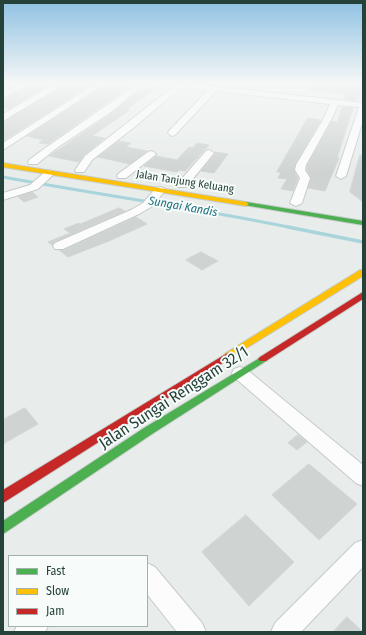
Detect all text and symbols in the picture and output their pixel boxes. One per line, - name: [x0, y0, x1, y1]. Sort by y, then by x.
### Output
- street label: Jalan Tanjung Keluang: [135, 168, 235, 196]
- water label: Sungai Kandis: [147, 194, 219, 220]
- street label: Jalan Sungai Renggam 32/1: [96, 343, 252, 453]
- legend: [8, 555, 148, 627]
- text: Fast: [46, 564, 65, 578]
- text: Slow: [46, 584, 69, 598]
- text: Jam: [46, 604, 64, 618]

